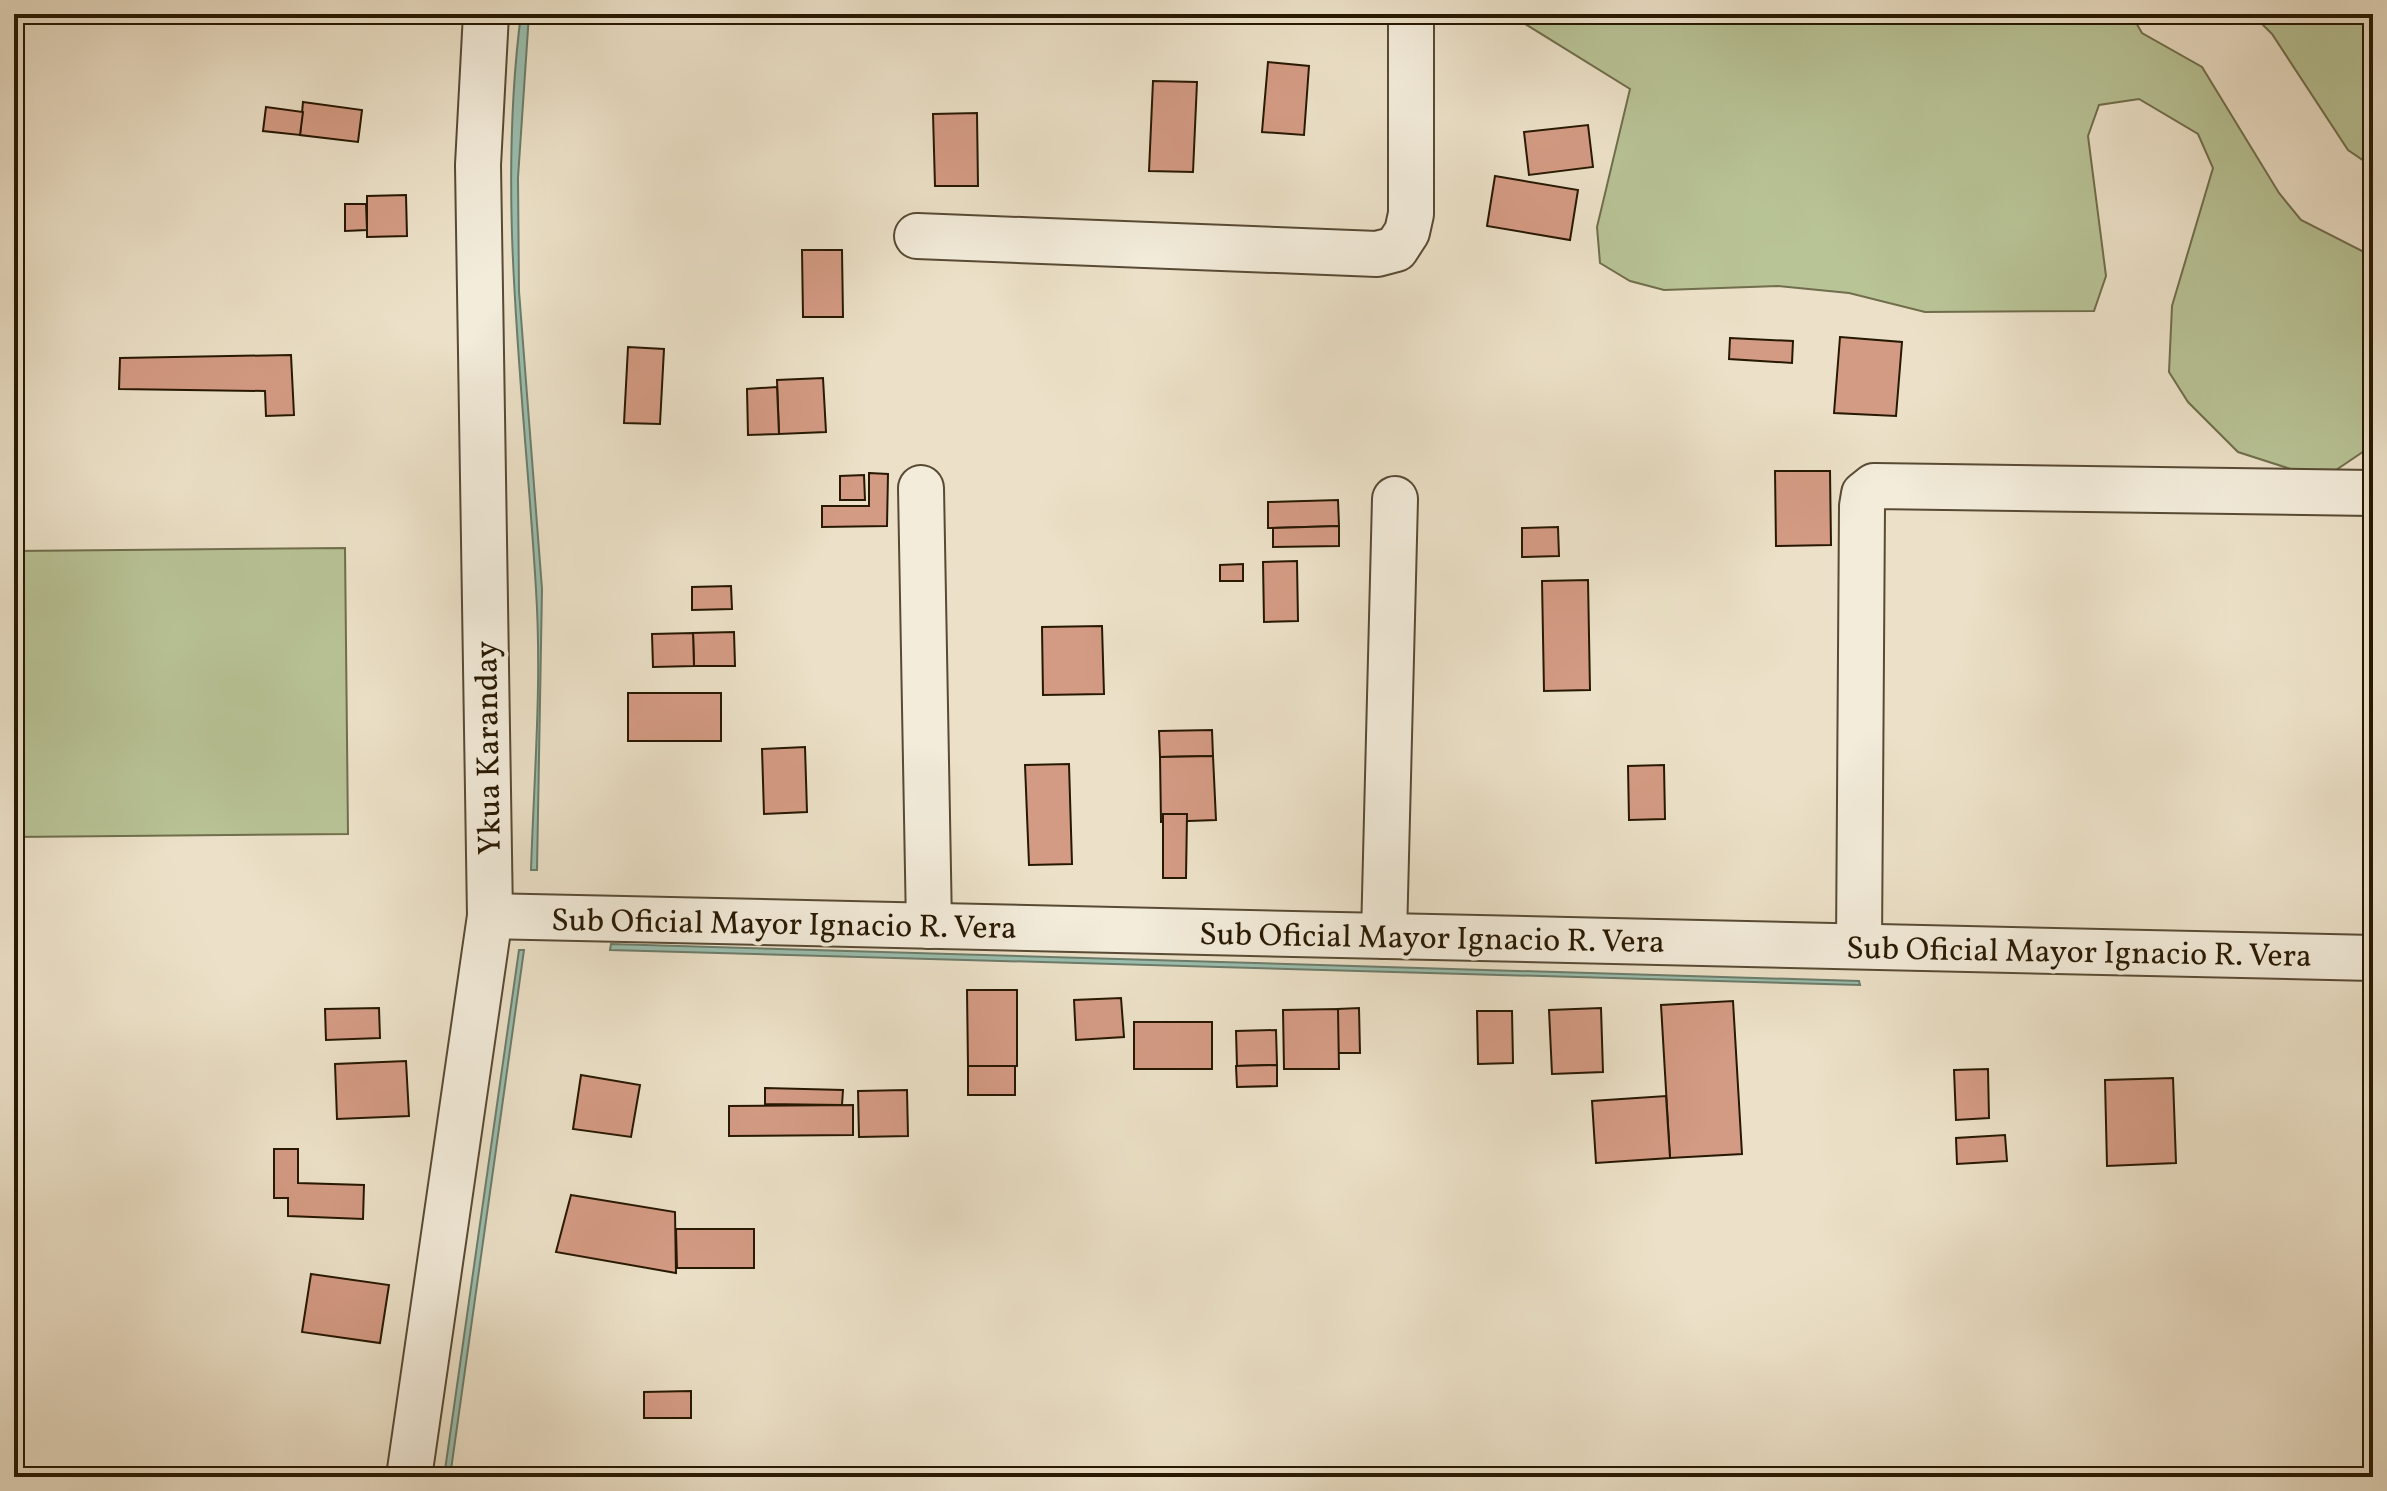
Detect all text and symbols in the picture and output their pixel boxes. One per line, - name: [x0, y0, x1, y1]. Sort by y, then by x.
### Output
- street label: Ykua Karanday: [466, 640, 514, 856]
- street label: Sub Oficial Mayor Ignacio R. Vera: [551, 900, 1017, 952]
- street label: Sub Oficial Mayor Ignacio R. Vera: [1199, 914, 1665, 966]
- street label: Sub Oficial Mayor Ignacio R. Vera: [1846, 928, 2312, 980]

